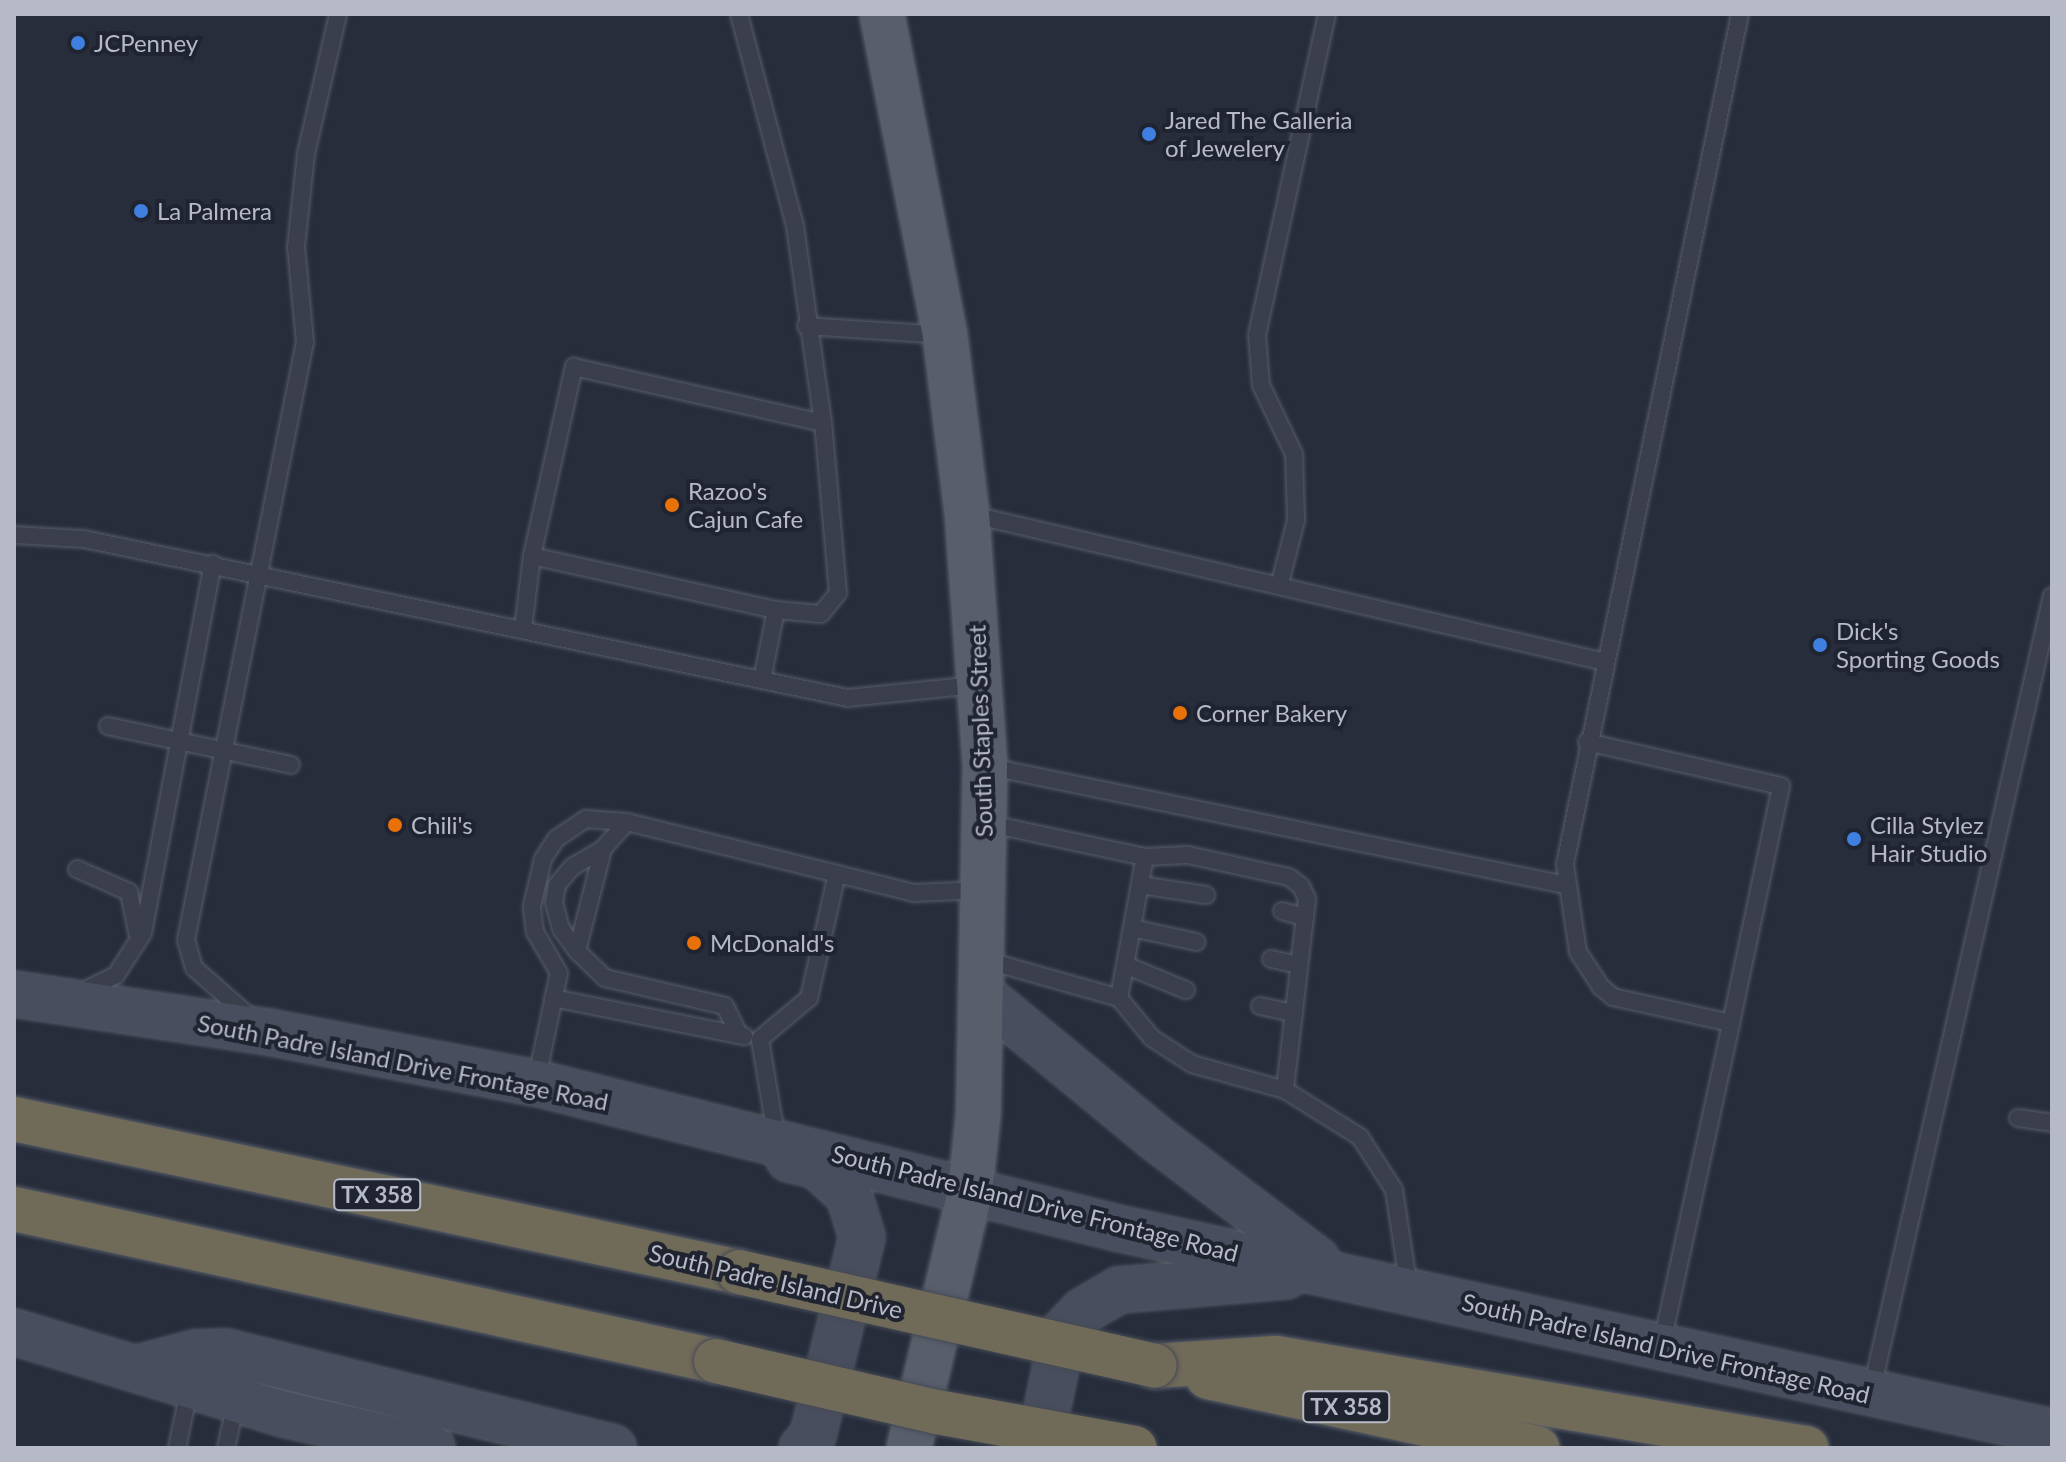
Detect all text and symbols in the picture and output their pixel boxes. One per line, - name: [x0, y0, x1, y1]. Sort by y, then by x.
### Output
- place label: JCPenney: [94, 29, 198, 57]
- marker: JCPenney: [69, 34, 87, 52]
- place label: Jared The Galleria of Jewelery: [1165, 106, 1353, 162]
- marker: Jared The Galleria of Jewelery: [1140, 125, 1158, 143]
- place label: La Palmera: [157, 197, 272, 225]
- marker: La Palmera: [132, 202, 150, 220]
- place label: Razoo's Cajun Cafe: [688, 477, 803, 533]
- marker: Razoo's Cajun Cafe: [663, 496, 681, 514]
- place label: Dick's Sporting Goods: [1836, 617, 2000, 673]
- street label: South Staples Street: [962, 624, 998, 838]
- marker: Dick's Sporting Goods: [1811, 636, 1829, 654]
- place label: Corner Bakery: [1196, 699, 1348, 727]
- marker: Corner Bakery: [1171, 704, 1189, 722]
- place label: Chili's: [411, 811, 473, 839]
- place label: Cilla Stylez Hair Studio: [1870, 811, 1988, 867]
- marker: Chili's: [386, 816, 404, 834]
- marker: Cilla Stylez Hair Studio: [1845, 830, 1863, 848]
- place label: McDonald's: [710, 929, 834, 957]
- marker: McDonald's: [685, 934, 703, 952]
- street label: South Padre Island Drive Frontage Road: [195, 1008, 611, 1116]
- street label: South Padre Island Drive Frontage Road: [829, 1139, 1241, 1267]
- road number: TX 358: [333, 1177, 421, 1213]
- street label: South Padre Island Drive: [647, 1238, 905, 1324]
- street label: South Padre Island Drive Frontage Road: [1459, 1287, 1873, 1409]
- road number: TX 358: [1302, 1389, 1390, 1425]

